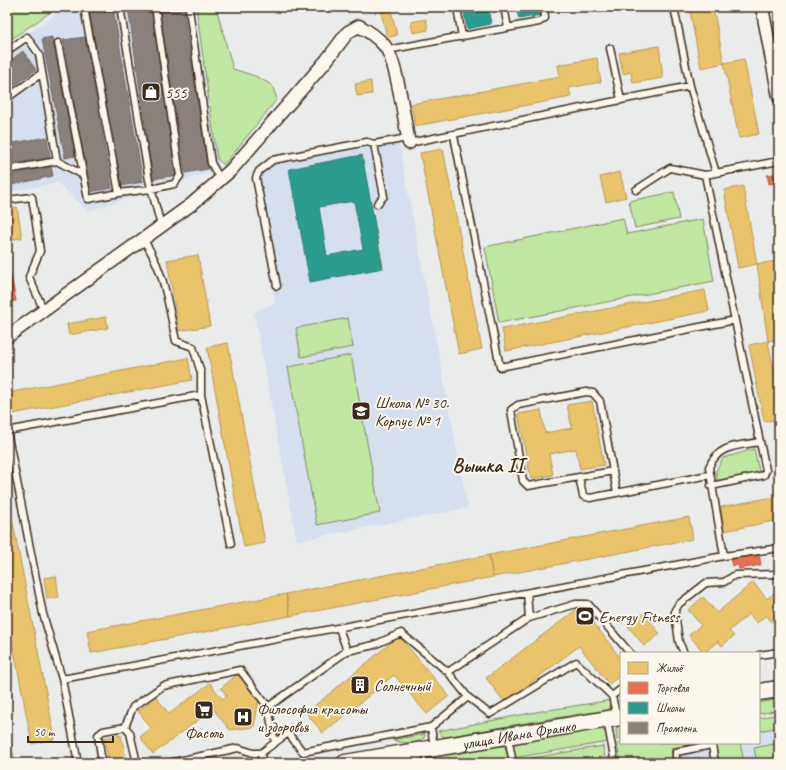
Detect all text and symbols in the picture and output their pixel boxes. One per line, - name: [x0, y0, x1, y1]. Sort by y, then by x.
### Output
- shop icon: 555: [140, 81, 162, 103]
- place label: 555: [165, 83, 187, 103]
- place label: Школа № 30. Корпус № 1: [375, 393, 450, 431]
- school or university icon: Школа № 30. Корпус № 1: [350, 400, 372, 422]
- district label: Вышка II: [452, 453, 528, 478]
- sports icon: Energy Fitness: [574, 605, 596, 627]
- place label: Energy Fitness: [599, 607, 681, 627]
- legend: [620, 652, 760, 744]
- text: Жильё: [656, 660, 684, 676]
- building icon: Солнечный: [349, 674, 371, 696]
- place label: Солнечный: [374, 676, 432, 696]
- text: Торговля: [656, 680, 689, 696]
- supermarket icon: Фасоль: [193, 699, 215, 721]
- place label: Философия красоты и здоровья: [257, 699, 369, 737]
- text: Школы: [656, 700, 686, 716]
- hospital icon: Философия красоты и здоровья: [232, 706, 254, 728]
- street label: улица Ивана Франко: [460, 716, 578, 755]
- scale bar: [28, 718, 113, 744]
- text: Промзона: [656, 720, 698, 736]
- place label: Фасоль: [185, 723, 224, 743]
- text: 50 m: [34, 724, 56, 740]

